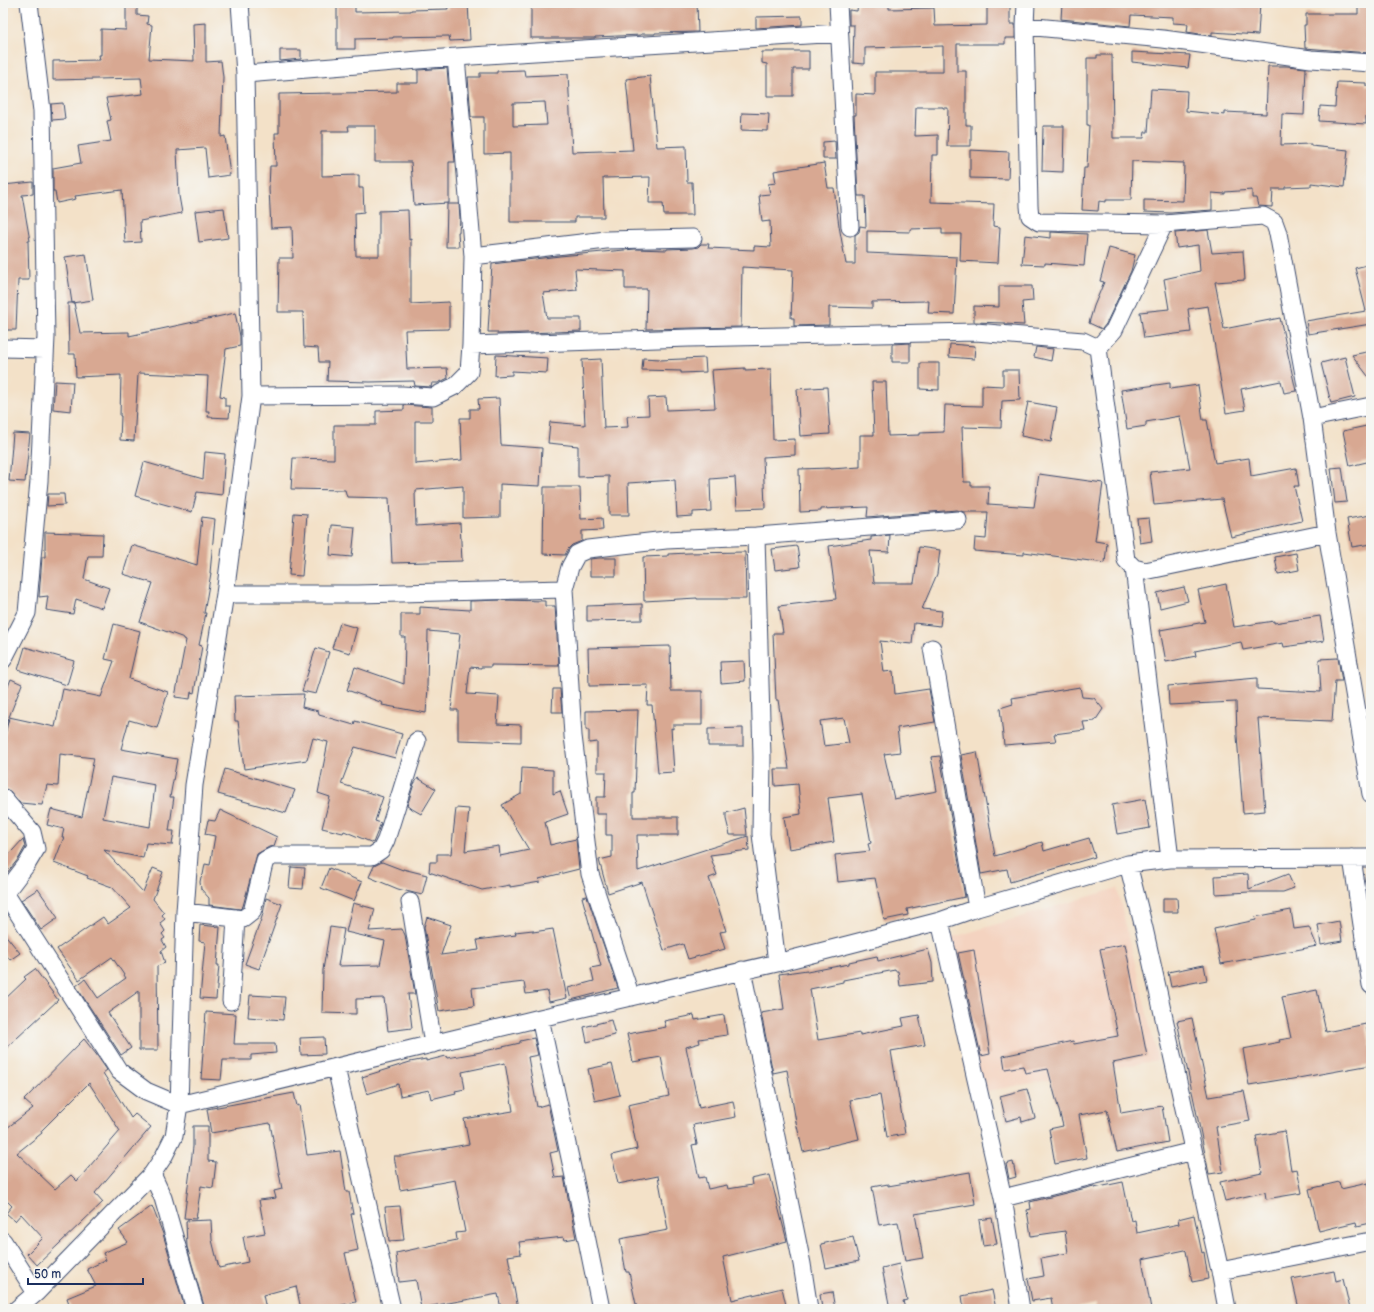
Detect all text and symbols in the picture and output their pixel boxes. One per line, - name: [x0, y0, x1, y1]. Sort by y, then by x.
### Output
- scale bar: [28, 1260, 143, 1286]
- text: 50 m: [34, 1267, 61, 1282]

